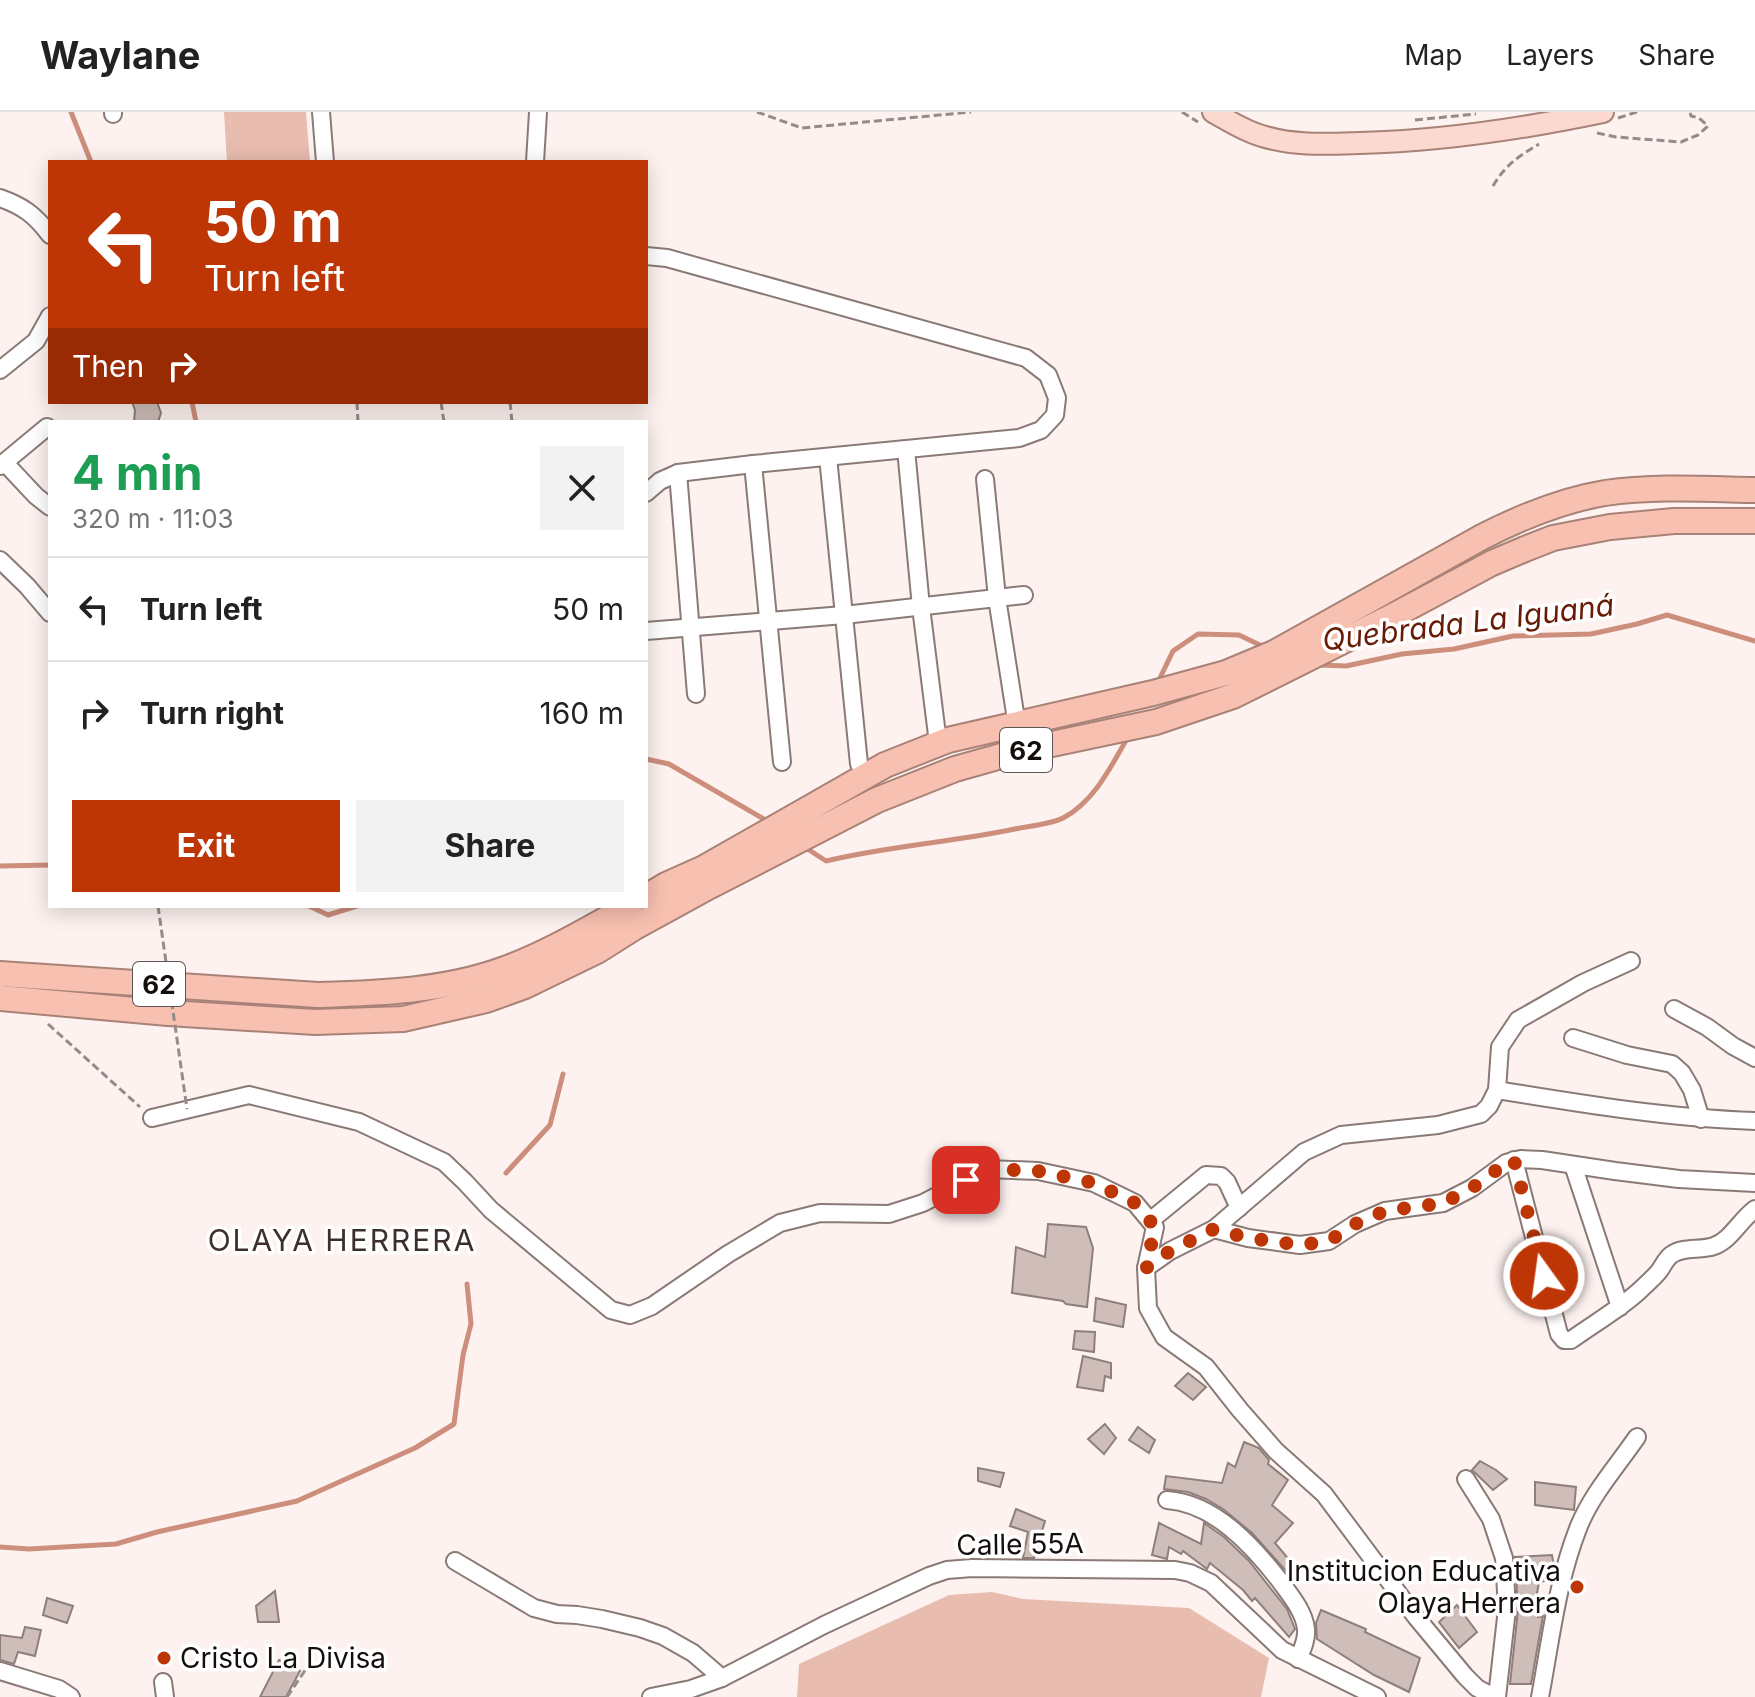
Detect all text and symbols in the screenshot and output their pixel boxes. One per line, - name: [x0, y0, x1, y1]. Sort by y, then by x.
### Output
- text: Waylane: [40, 32, 200, 78]
- text: Map: [1404, 38, 1462, 72]
- text: Layers: [1506, 38, 1594, 72]
- text: Share: [1638, 38, 1715, 72]
- text: 50 m: [204, 188, 342, 256]
- icon: left: [72, 192, 176, 296]
- text: Turn left: [204, 256, 345, 300]
- icon: right: [160, 344, 204, 388]
- text: Then: [72, 348, 144, 384]
- text: 4 min: [72, 443, 203, 502]
- button: close: [540, 446, 624, 530]
- text: 320 m · 11:03: [72, 503, 234, 534]
- water label: Quebrada La Iguaná: [1320, 586, 1616, 658]
- icon: left: [72, 587, 116, 631]
- text: Turn left: [140, 591, 262, 627]
- text: 50 m: [552, 591, 624, 627]
- icon: right: [72, 691, 116, 735]
- text: Turn right: [140, 695, 284, 731]
- text: 160 m: [540, 695, 624, 731]
- road number: 62: [1000, 728, 1052, 772]
- button: Exit: [72, 800, 340, 892]
- button: Share: [356, 800, 624, 892]
- road number: 62: [133, 962, 185, 1006]
- pin: [932, 1146, 1000, 1214]
- icon: arrive: [944, 1158, 988, 1202]
- district label: OLAYA HERRERA: [208, 1222, 476, 1258]
- position arrow: [1502, 1234, 1586, 1318]
- street label: Calle 55A: [956, 1526, 1084, 1562]
- place label: Institucion Educativa Olaya Herrera: [1287, 1554, 1561, 1620]
- marker: Institucion Educativa Olaya Herrera: [1568, 1578, 1586, 1596]
- place label: Cristo La Divisa: [180, 1641, 386, 1675]
- marker: Cristo La Divisa: [155, 1649, 173, 1667]

